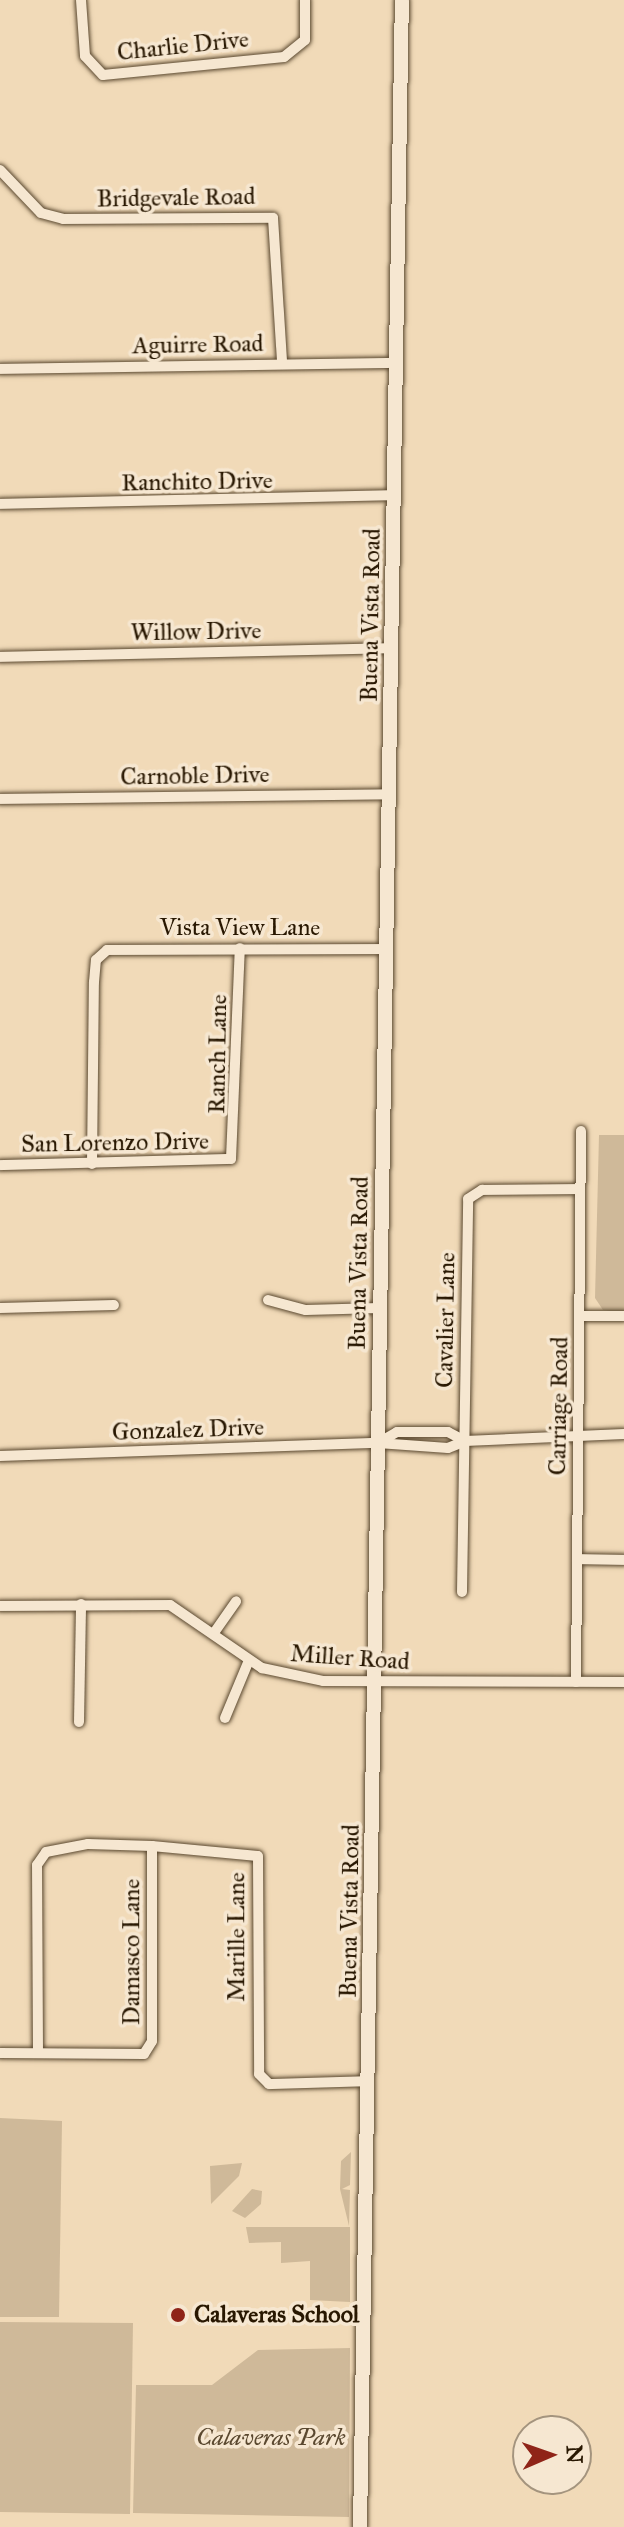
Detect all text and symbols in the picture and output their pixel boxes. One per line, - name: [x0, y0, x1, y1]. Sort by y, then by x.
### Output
- street label: Charlie Drive: [116, 25, 250, 67]
- street label: Bridgevale Road: [96, 182, 256, 214]
- street label: Aguirre Road: [132, 329, 264, 361]
- street label: Ranchito Drive: [121, 466, 273, 498]
- street label: Buena Vista Road: [355, 528, 387, 702]
- street label: Willow Drive: [130, 616, 262, 648]
- street label: Carnoble Drive: [120, 760, 270, 792]
- street label: Vista View Lane: [160, 914, 320, 942]
- street label: Ranch Lane: [203, 994, 233, 1114]
- street label: San Lorenzo Drive: [21, 1127, 209, 1159]
- street label: Buena Vista Road: [343, 1176, 375, 1350]
- street label: Cavalier Lane: [430, 1252, 462, 1388]
- street label: Carriage Road: [543, 1336, 575, 1476]
- street label: Gonzalez Drive: [111, 1413, 265, 1447]
- street label: Miller Road: [289, 1639, 411, 1677]
- street label: Buena Vista Road: [334, 1824, 366, 1998]
- street label: Marille Lane: [223, 1872, 251, 2002]
- street label: Damasco Lane: [118, 1879, 146, 2025]
- place label: Calaveras School: [194, 2301, 359, 2329]
- marker: Calaveras School: [169, 2306, 187, 2324]
- north arrow: [512, 2415, 592, 2495]
- park label: Calaveras Park: [196, 2424, 346, 2452]
- text: N: [561, 2444, 588, 2464]

